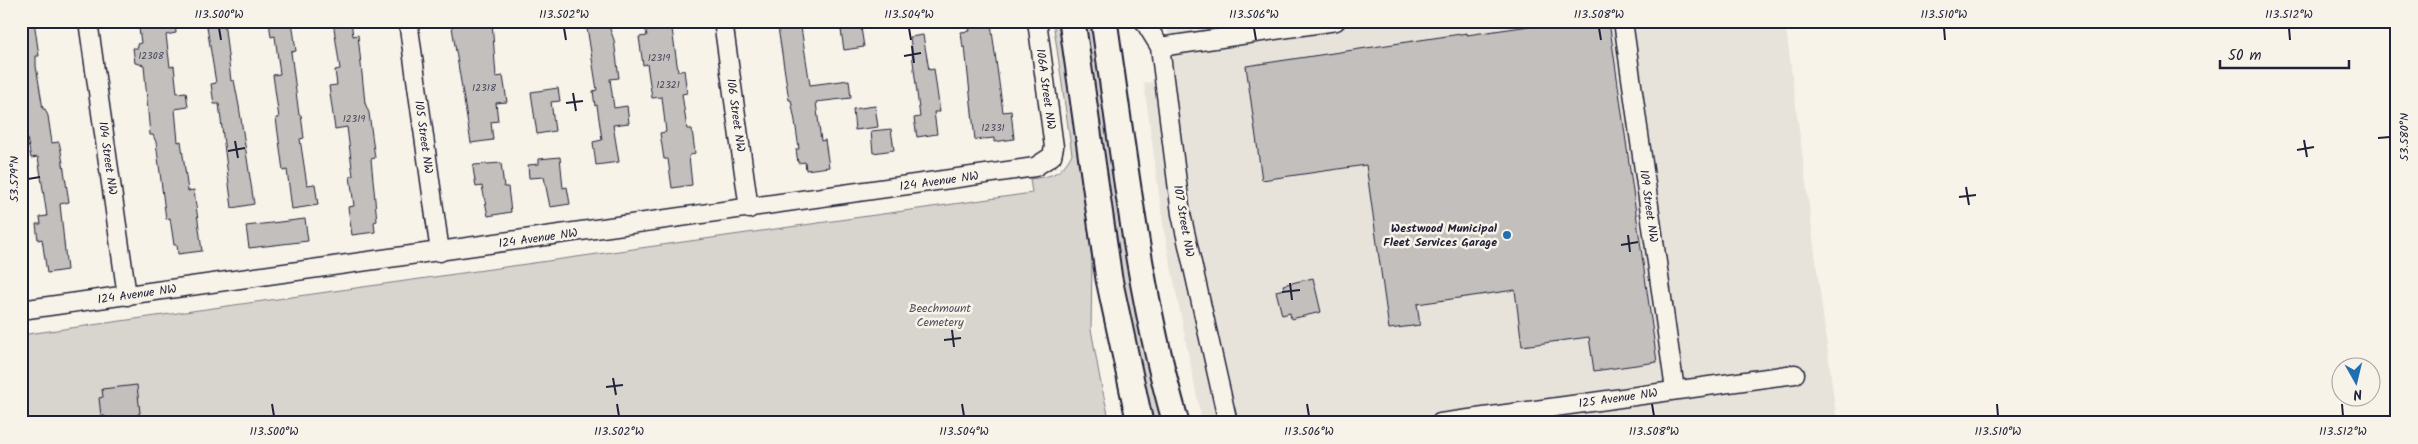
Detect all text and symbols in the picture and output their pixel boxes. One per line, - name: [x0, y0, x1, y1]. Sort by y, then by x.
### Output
- text: 113.500°W: [194, 5, 244, 24]
- text: 113.502°W: [539, 5, 589, 24]
- text: 113.504°W: [884, 5, 934, 24]
- text: 113.506°W: [1229, 5, 1279, 24]
- text: 113.508°W: [1574, 5, 1624, 24]
- text: 113.510°W: [1921, 5, 1967, 24]
- text: 113.512°W: [2265, 5, 2313, 24]
- scale bar: [2220, 38, 2349, 70]
- text: 50 m: [2228, 44, 2262, 68]
- street label: 106A Street NW: [1030, 47, 1061, 131]
- house number: 12308: [138, 48, 165, 64]
- house number: 12319: [648, 50, 670, 66]
- house number: 12321: [656, 77, 680, 93]
- street label: 106 Street NW: [721, 77, 750, 153]
- house number: 12318: [472, 80, 497, 96]
- street label: 105 Street NW: [409, 99, 438, 175]
- house number: 12319: [343, 111, 365, 127]
- text: 53.580°N: [2395, 113, 2414, 161]
- street label: 104 Street NW: [93, 120, 122, 196]
- house number: 12331: [981, 120, 1005, 136]
- text: 53.579°N: [5, 156, 24, 202]
- street label: 124 Avenue NW: [898, 167, 980, 196]
- street label: 109 Street NW: [1634, 169, 1663, 244]
- street label: 107 Street NW: [1168, 184, 1199, 259]
- place label: Westwood Municipal Fleet Services Garage: [1383, 219, 1498, 252]
- street label: 124 Avenue NW: [497, 224, 579, 253]
- marker: Westwood Municipal Fleet Services Garage: [1501, 229, 1513, 241]
- street label: 124 Avenue NW: [96, 280, 178, 309]
- park label: Beechmount Cemetery: [909, 299, 971, 332]
- north arrow: [2330, 356, 2380, 406]
- text: N: [2352, 382, 2364, 405]
- street label: 125 Avenue NW: [1577, 384, 1659, 413]
- text: 113.500°W: [249, 422, 299, 441]
- text: 113.502°W: [594, 422, 644, 441]
- text: 113.504°W: [939, 422, 989, 441]
- text: 113.506°W: [1284, 422, 1334, 441]
- text: 113.508°W: [1629, 422, 1679, 441]
- text: 113.510°W: [1975, 422, 2021, 441]
- text: 113.512°W: [2319, 422, 2367, 441]

